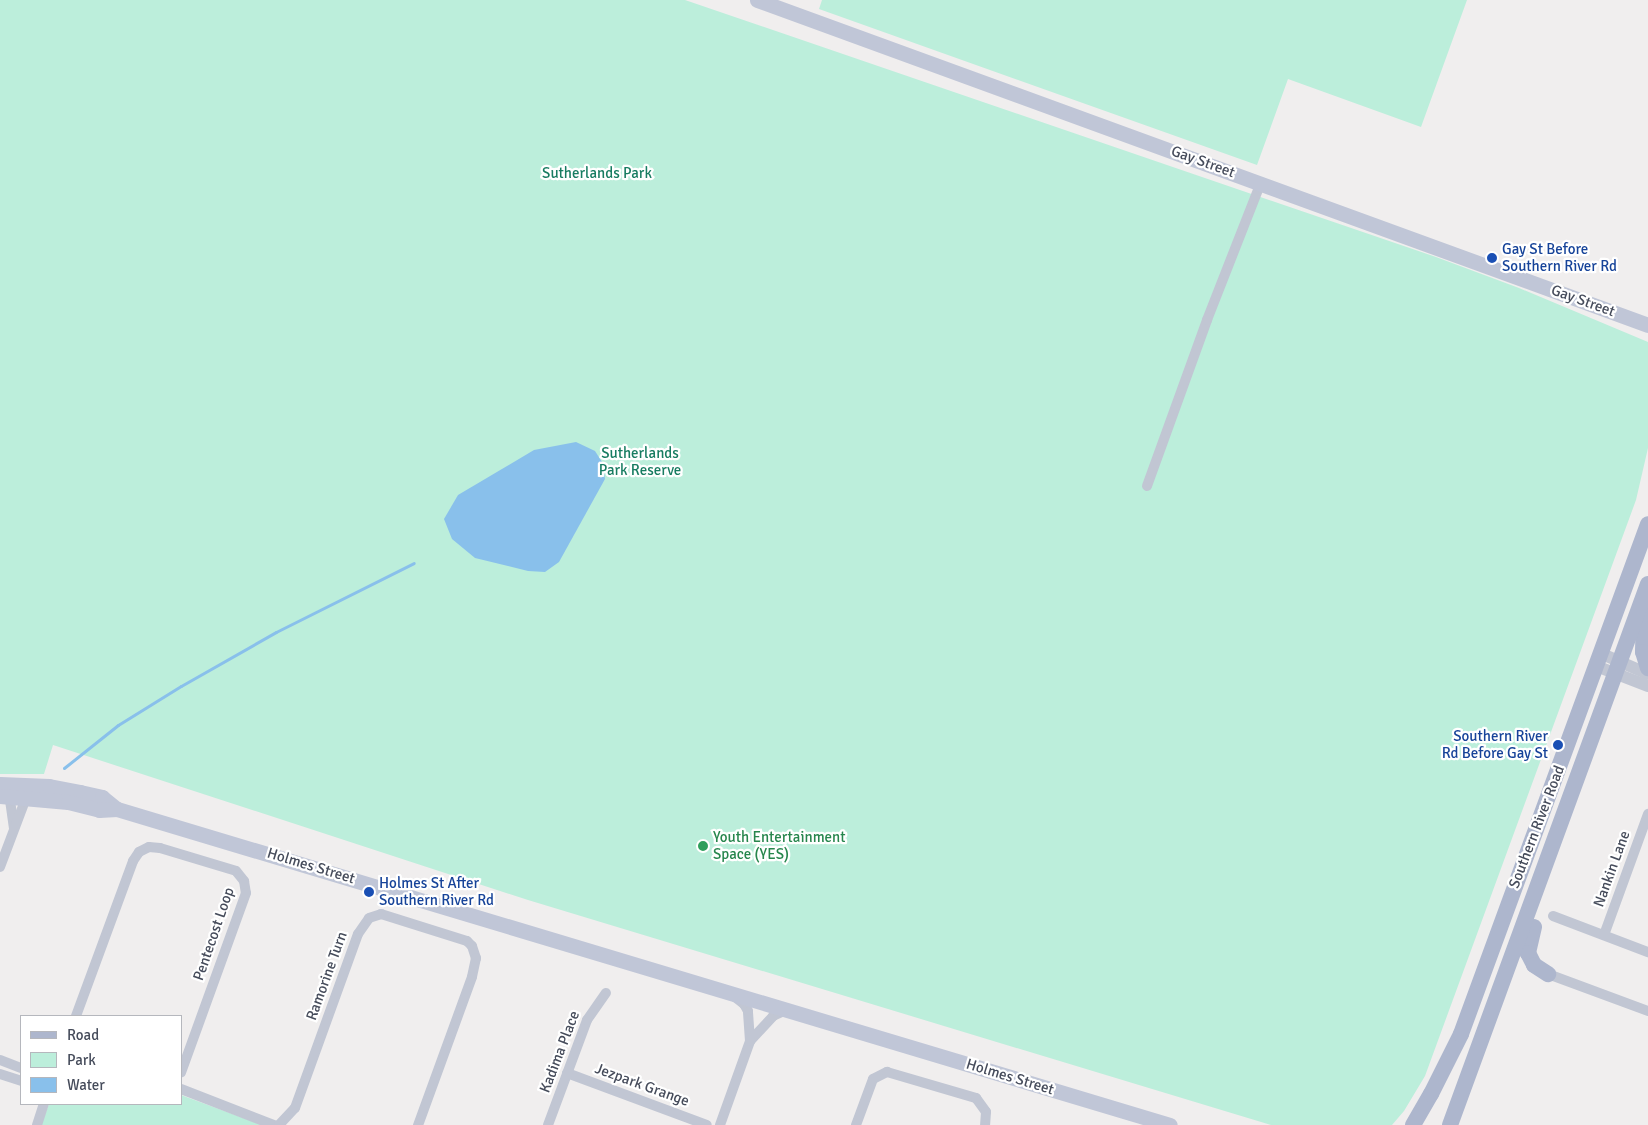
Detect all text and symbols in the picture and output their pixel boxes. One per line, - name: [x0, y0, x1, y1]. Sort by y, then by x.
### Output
- street label: Gay Street: [1169, 142, 1237, 182]
- park label: Sutherlands Park: [542, 165, 652, 183]
- place label: Gay St Before Southern River Rd: [1502, 240, 1617, 275]
- marker: Gay St Before Southern River Rd: [1486, 252, 1498, 264]
- street label: Gay Street: [1549, 281, 1617, 321]
- park label: Sutherlands Park Reserve: [599, 444, 681, 479]
- place label: Southern River Rd Before Gay St: [1442, 727, 1548, 762]
- marker: Southern River Rd Before Gay St: [1552, 739, 1564, 751]
- street label: Southern River Road: [1505, 763, 1569, 891]
- place label: Youth Entertainment Space (YES): [713, 828, 846, 863]
- street label: Nankin Lane: [1590, 828, 1634, 910]
- marker: Youth Entertainment Space (YES): [697, 840, 709, 852]
- street label: Holmes Street: [265, 844, 357, 888]
- place label: Holmes St After Southern River Rd: [379, 874, 494, 909]
- street label: Pentecost Loop: [190, 885, 238, 983]
- marker: Holmes St After Southern River Rd: [363, 886, 375, 898]
- street label: Ramorine Turn: [303, 929, 351, 1023]
- street label: Kadima Place: [536, 1008, 584, 1096]
- legend: [20, 1015, 182, 1105]
- text: Road: [67, 1026, 99, 1044]
- text: Park: [67, 1051, 96, 1069]
- street label: Holmes Street: [964, 1055, 1056, 1099]
- street label: Jezpark Grange: [592, 1060, 692, 1110]
- text: Water: [67, 1076, 105, 1094]

